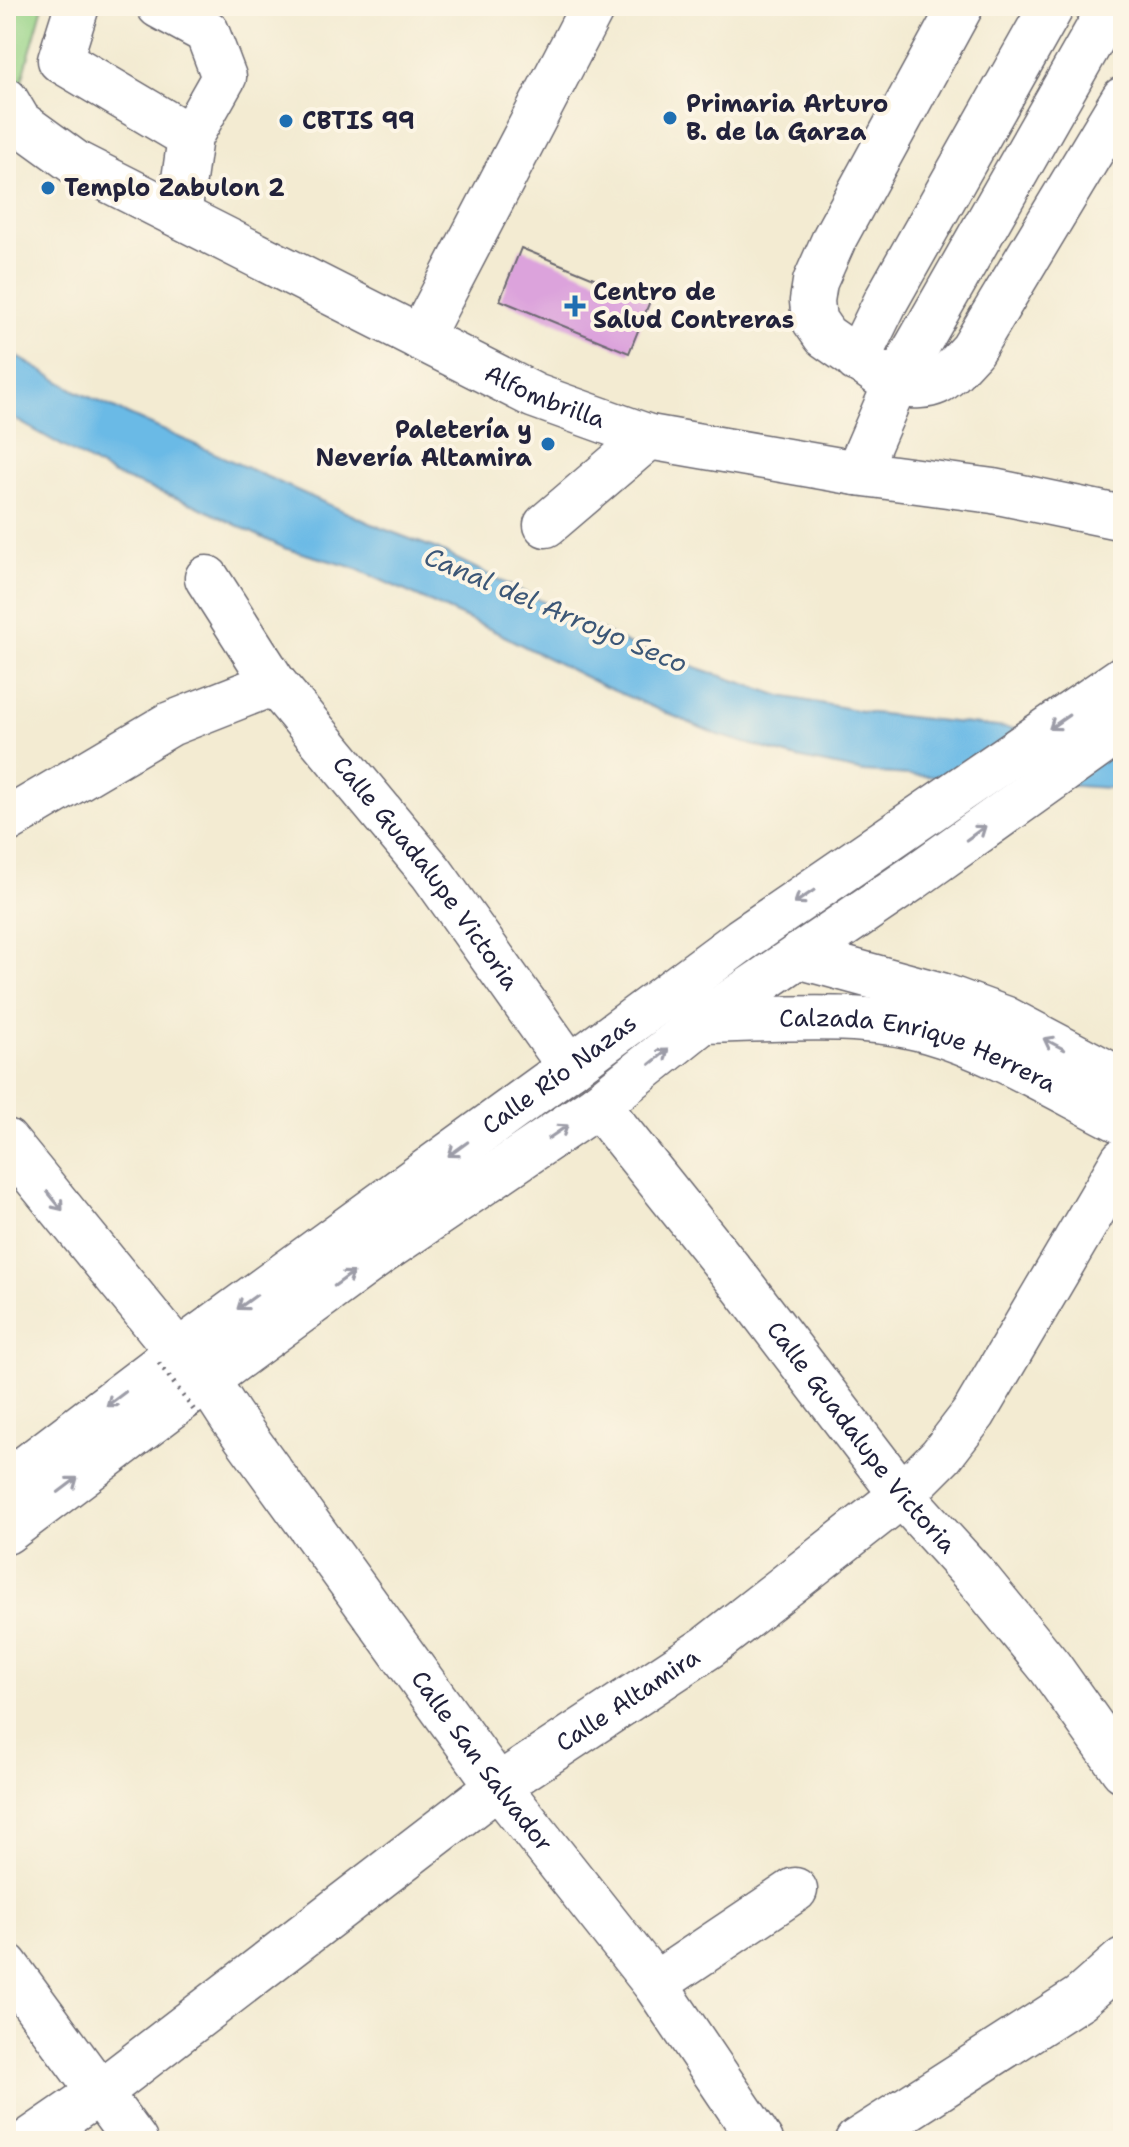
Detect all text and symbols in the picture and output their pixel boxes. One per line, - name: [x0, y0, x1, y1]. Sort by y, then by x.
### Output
- place label: Primaria Arturo B. de la Garza: [686, 88, 888, 148]
- place label: CBTIS 99: [302, 105, 415, 137]
- marker: Primaria Arturo B. de la Garza: [661, 109, 679, 127]
- marker: CBTIS 99: [277, 112, 295, 130]
- place label: Templo Zabulon 2: [64, 172, 285, 204]
- marker: Templo Zabulon 2: [39, 179, 57, 197]
- place label: Centro de Salud Contreras: [593, 276, 794, 336]
- marker: Centro de Salud Contreras: [564, 295, 586, 317]
- street label: Alfombrilla: [479, 357, 610, 436]
- place label: Paletería y Nevería Altamira: [315, 414, 533, 474]
- marker: Paletería y Nevería Altamira: [539, 435, 557, 453]
- water label: Canal del Arroyo Seco: [419, 538, 693, 681]
- one-way arrow: [1048, 714, 1070, 730]
- street label: Calle Guadalupe Victoria: [325, 749, 526, 997]
- one-way arrow: [965, 825, 987, 841]
- one-way arrow: [793, 889, 816, 905]
- street label: Calzada Enrique Herrera: [779, 1002, 1062, 1100]
- street label: Calle Río Nazas: [476, 1007, 643, 1142]
- one-way arrow: [1043, 1036, 1066, 1052]
- one-way arrow: [648, 1048, 669, 1065]
- one-way arrow: [547, 1124, 569, 1140]
- one-way arrow: [448, 1140, 469, 1157]
- one-way arrow: [46, 1190, 64, 1211]
- one-way arrow: [333, 1271, 355, 1288]
- one-way arrow: [237, 1293, 259, 1310]
- street label: Calle Guadalupe Victoria: [759, 1315, 963, 1560]
- one-way arrow: [105, 1391, 127, 1408]
- one-way arrow: [57, 1476, 78, 1493]
- street label: Calle Altamira: [550, 1641, 706, 1759]
- street label: Calle San Salvador: [404, 1664, 560, 1858]

